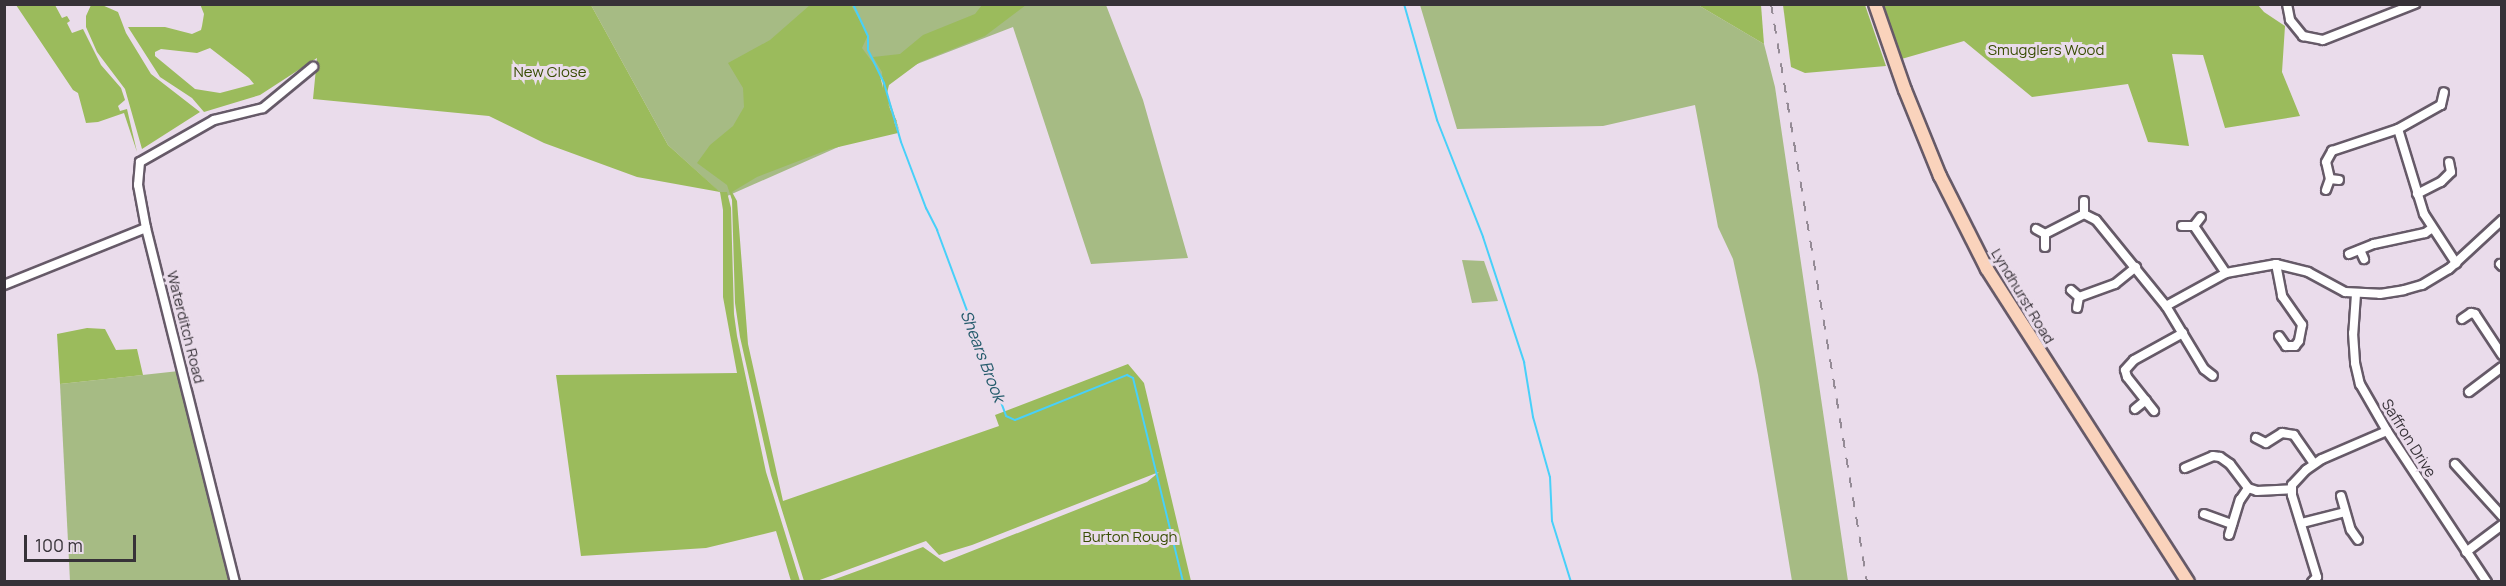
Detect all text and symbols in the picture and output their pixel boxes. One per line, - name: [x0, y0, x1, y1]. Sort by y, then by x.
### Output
- park label: Smugglers Wood: [1988, 41, 2104, 59]
- park label: New Close: [514, 63, 586, 81]
- street label: Lyndhurst Road: [1987, 245, 2059, 347]
- street label: Waterditch Road: [163, 269, 209, 385]
- water label: Shears Brook: [957, 307, 1009, 405]
- street label: Saffron Drive: [2378, 396, 2440, 480]
- scale bar: [27, 523, 140, 561]
- park label: Burton Rough: [1082, 528, 1178, 546]
- text: 100 m: [35, 533, 83, 557]

